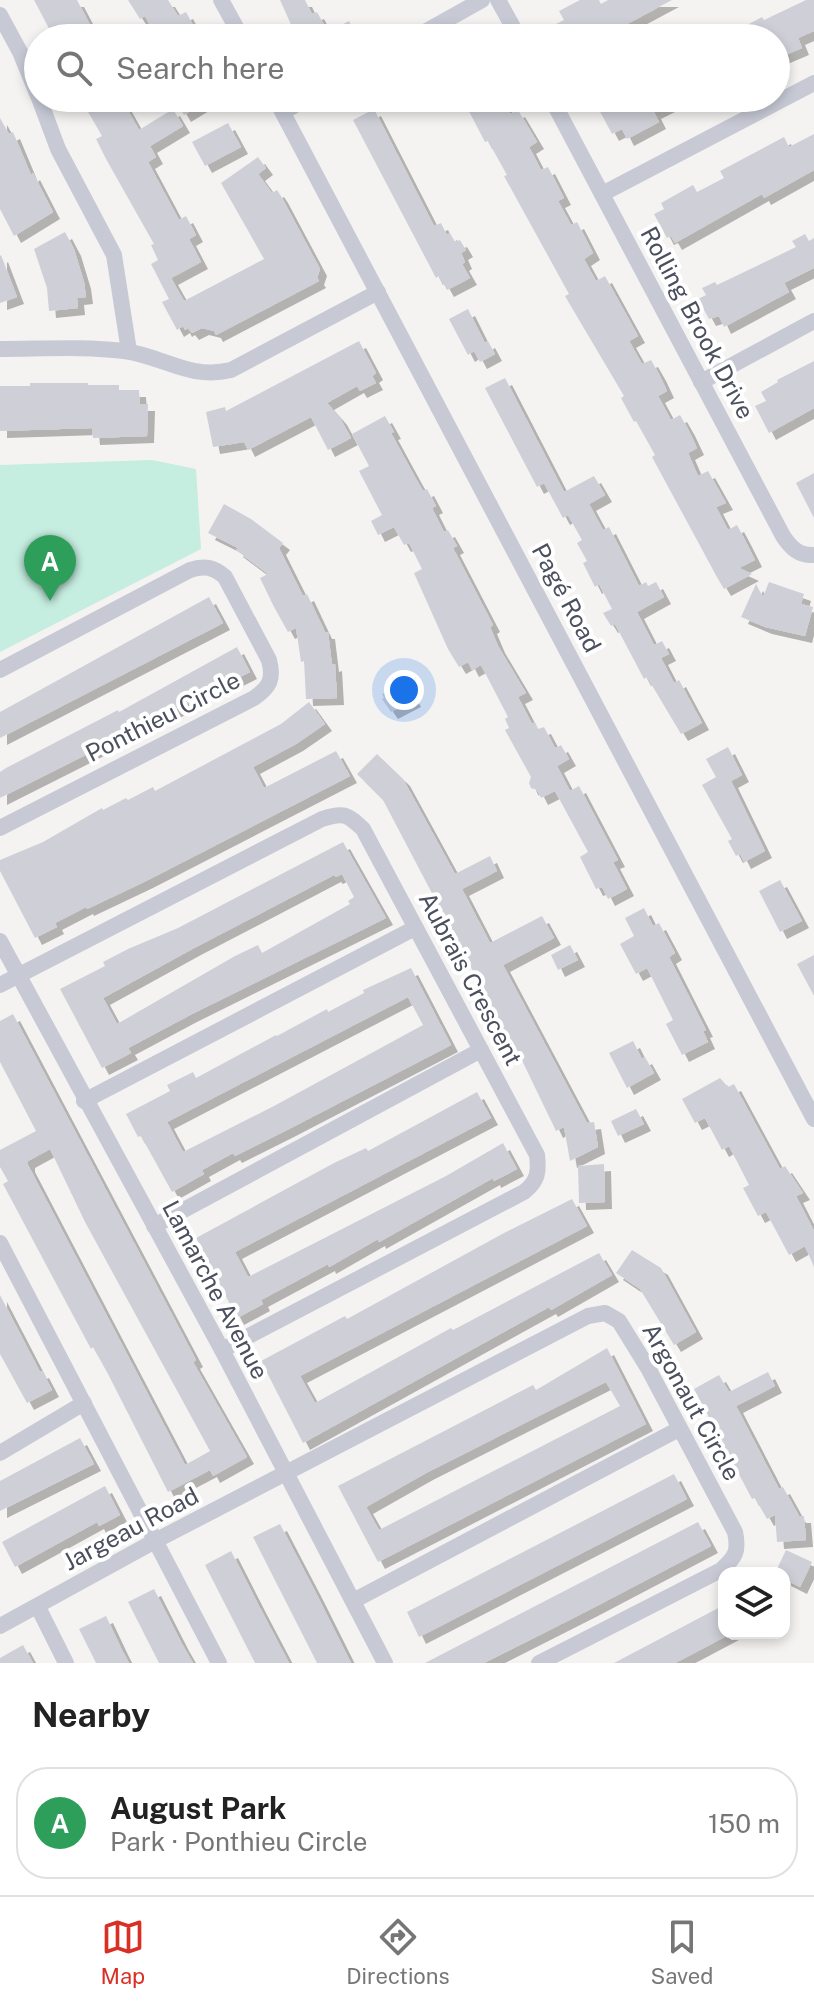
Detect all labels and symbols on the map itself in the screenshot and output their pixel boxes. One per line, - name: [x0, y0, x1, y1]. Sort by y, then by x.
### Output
- street label: Rolling Brook Drive: [635, 222, 760, 423]
- pin: A: [24, 535, 76, 601]
- street label: Pagé Road: [527, 538, 607, 657]
- street label: Ponthieu Circle: [81, 665, 244, 767]
- your location: [384, 670, 424, 710]
- street label: Aubrais Crescent: [413, 887, 528, 1070]
- street label: Lamarche Avenue: [157, 1195, 275, 1384]
- street label: Argonaut Circle: [637, 1318, 747, 1485]
- street label: Jargeau Road: [58, 1481, 203, 1576]

